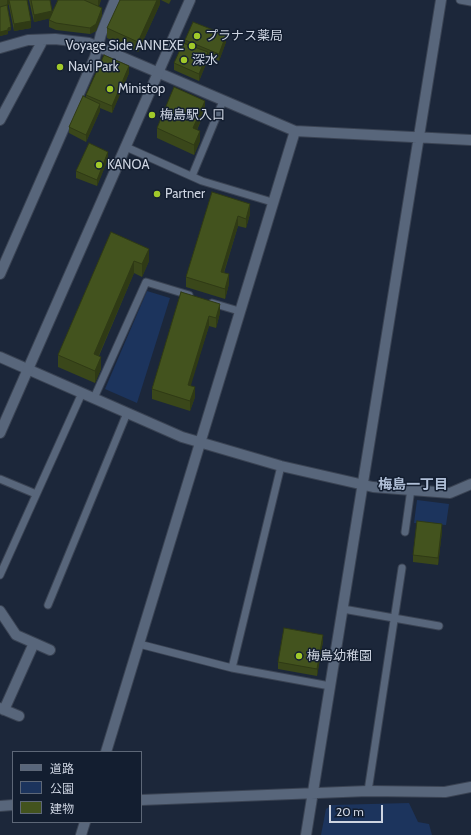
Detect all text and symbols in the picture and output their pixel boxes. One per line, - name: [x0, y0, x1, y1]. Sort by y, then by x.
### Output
- place label: プラナス薬局: [205, 28, 283, 44]
- marker: プラナス薬局: [192, 31, 202, 41]
- place label: Voyage Side ANNEXE: [66, 38, 184, 54]
- marker: Voyage Side ANNEXE: [187, 41, 197, 51]
- place label: 深水: [192, 52, 218, 68]
- marker: 深水: [179, 55, 189, 65]
- place label: Navi Park: [68, 59, 119, 75]
- marker: Navi Park: [55, 62, 65, 72]
- place label: Ministop: [118, 81, 165, 97]
- marker: Ministop: [105, 84, 115, 94]
- place label: 梅島駅入口: [160, 107, 225, 123]
- marker: 梅島駅入口: [147, 110, 157, 120]
- place label: KANOA: [107, 157, 149, 173]
- marker: KANOA: [94, 160, 104, 170]
- place label: Partner: [165, 186, 205, 202]
- marker: Partner: [152, 189, 162, 199]
- district label: 梅島一丁目: [378, 477, 448, 493]
- place label: 梅島幼稚園: [307, 648, 372, 664]
- marker: 梅島幼稚園: [294, 651, 304, 661]
- legend: [12, 751, 142, 823]
- text: 道路: [50, 761, 74, 776]
- text: 公園: [50, 781, 74, 796]
- scale bar: [331, 797, 385, 823]
- text: 建物: [50, 801, 74, 816]
- text: 20 m: [336, 804, 364, 819]

